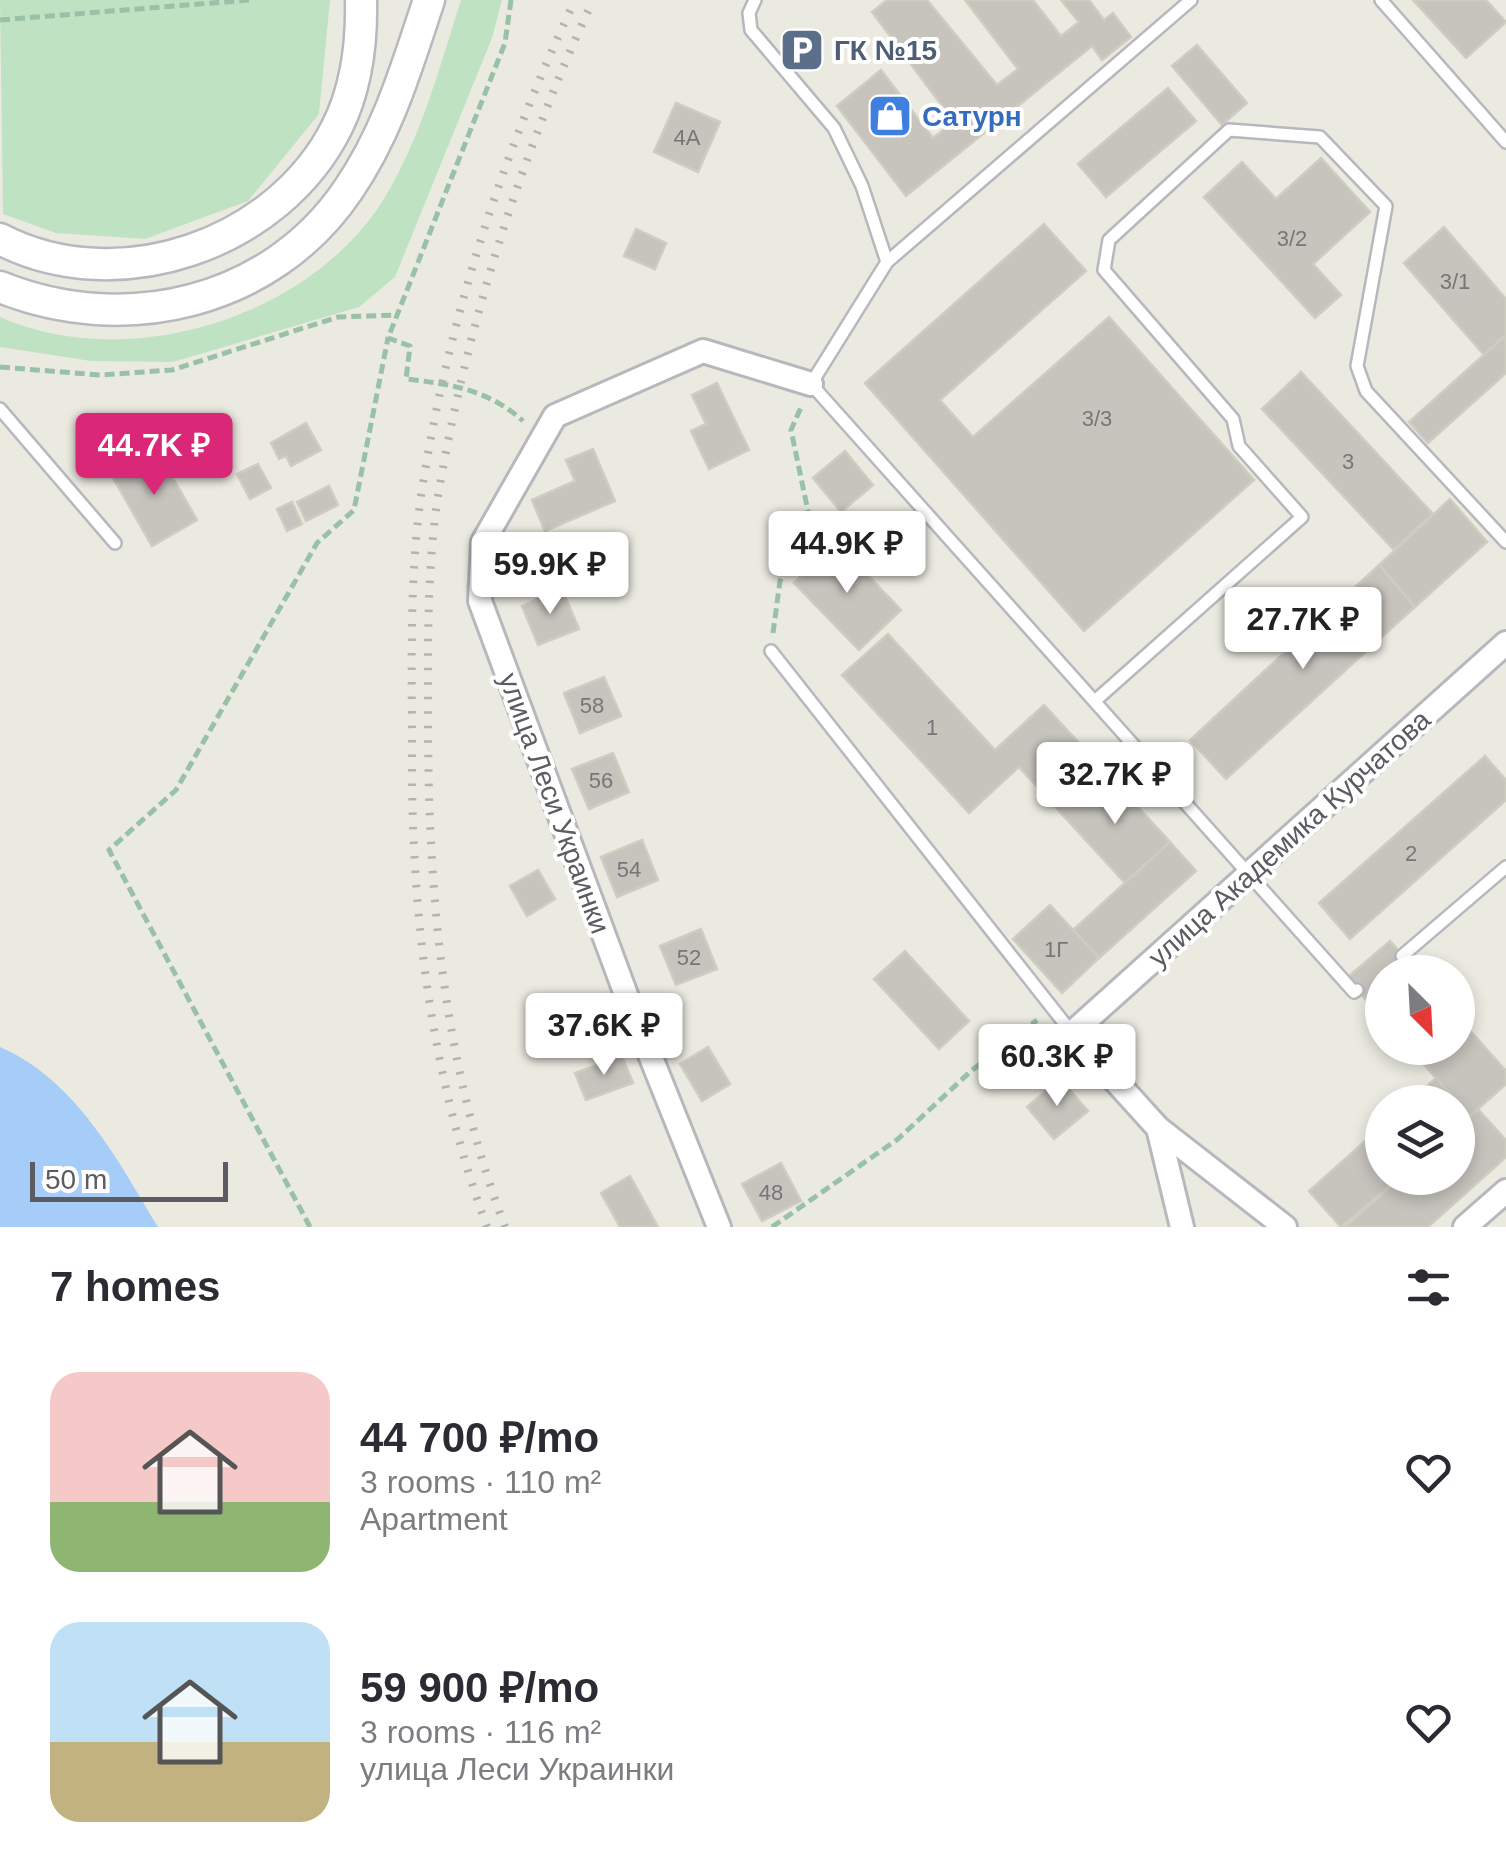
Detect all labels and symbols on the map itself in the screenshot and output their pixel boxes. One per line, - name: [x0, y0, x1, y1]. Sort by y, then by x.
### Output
- parking icon: ГК №15: [779, 27, 825, 73]
- place label: ГК №15: [834, 35, 937, 66]
- shop icon: Сатурн: [867, 93, 913, 139]
- place label: Сатурн: [922, 101, 1022, 132]
- house number: 4А: [674, 125, 701, 150]
- house number: 3/2: [1277, 226, 1307, 251]
- house number: 3/1: [1440, 269, 1470, 294]
- house number: 3/3: [1082, 406, 1112, 431]
- pin: 44.7K ₽: [62, 413, 246, 498]
- house number: 3: [1342, 449, 1354, 474]
- pin: 44.9K ₽: [755, 511, 939, 596]
- pin: 59.9K ₽: [458, 532, 642, 617]
- pin: 27.7K ₽: [1211, 587, 1395, 672]
- street label: улица Леси Украинки: [493, 669, 616, 938]
- house number: 58: [580, 693, 604, 718]
- street label: улица Академика Курчатова: [1142, 704, 1437, 973]
- house number: 1: [926, 715, 938, 740]
- pin: 32.7K ₽: [1023, 742, 1207, 827]
- house number: 56: [589, 768, 613, 793]
- house number: 2: [1405, 841, 1417, 866]
- house number: 54: [617, 857, 641, 882]
- house number: 1Г: [1044, 937, 1068, 962]
- house number: 52: [677, 945, 701, 970]
- north arrow: [1365, 955, 1475, 1065]
- pin: 37.6K ₽: [512, 993, 696, 1078]
- pin: 60.3K ₽: [965, 1024, 1149, 1109]
- scale bar: [30, 1157, 228, 1202]
- house number: 48: [759, 1180, 783, 1205]

